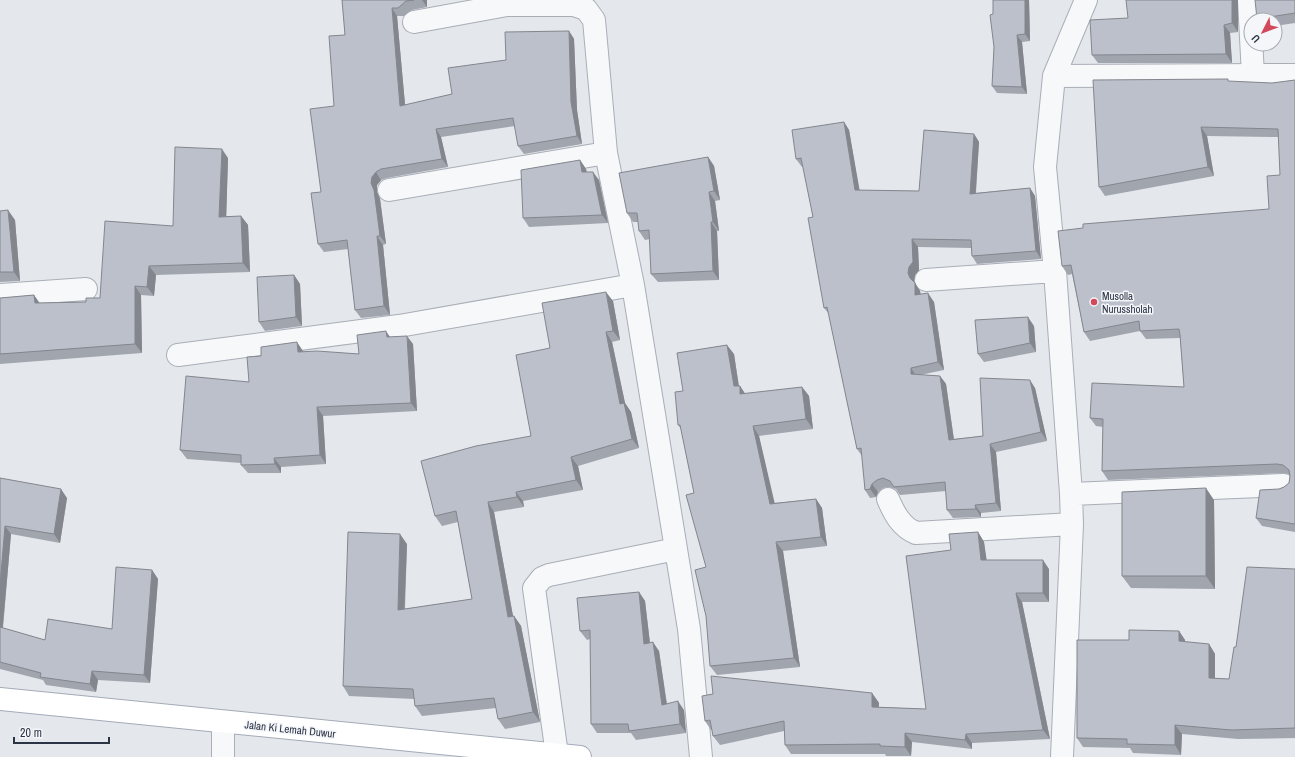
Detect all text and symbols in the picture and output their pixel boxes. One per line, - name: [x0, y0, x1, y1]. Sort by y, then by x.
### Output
- north arrow: [1243, 12, 1283, 52]
- text: U: [1248, 32, 1263, 46]
- place label: Musolla Nurussholah: [1102, 289, 1153, 316]
- marker: Musolla Nurussholah: [1089, 297, 1099, 307]
- street label: Jalan Ki Lemah Duwur: [244, 717, 336, 741]
- scale bar: [14, 719, 109, 745]
- text: 20 m: [20, 725, 42, 741]

